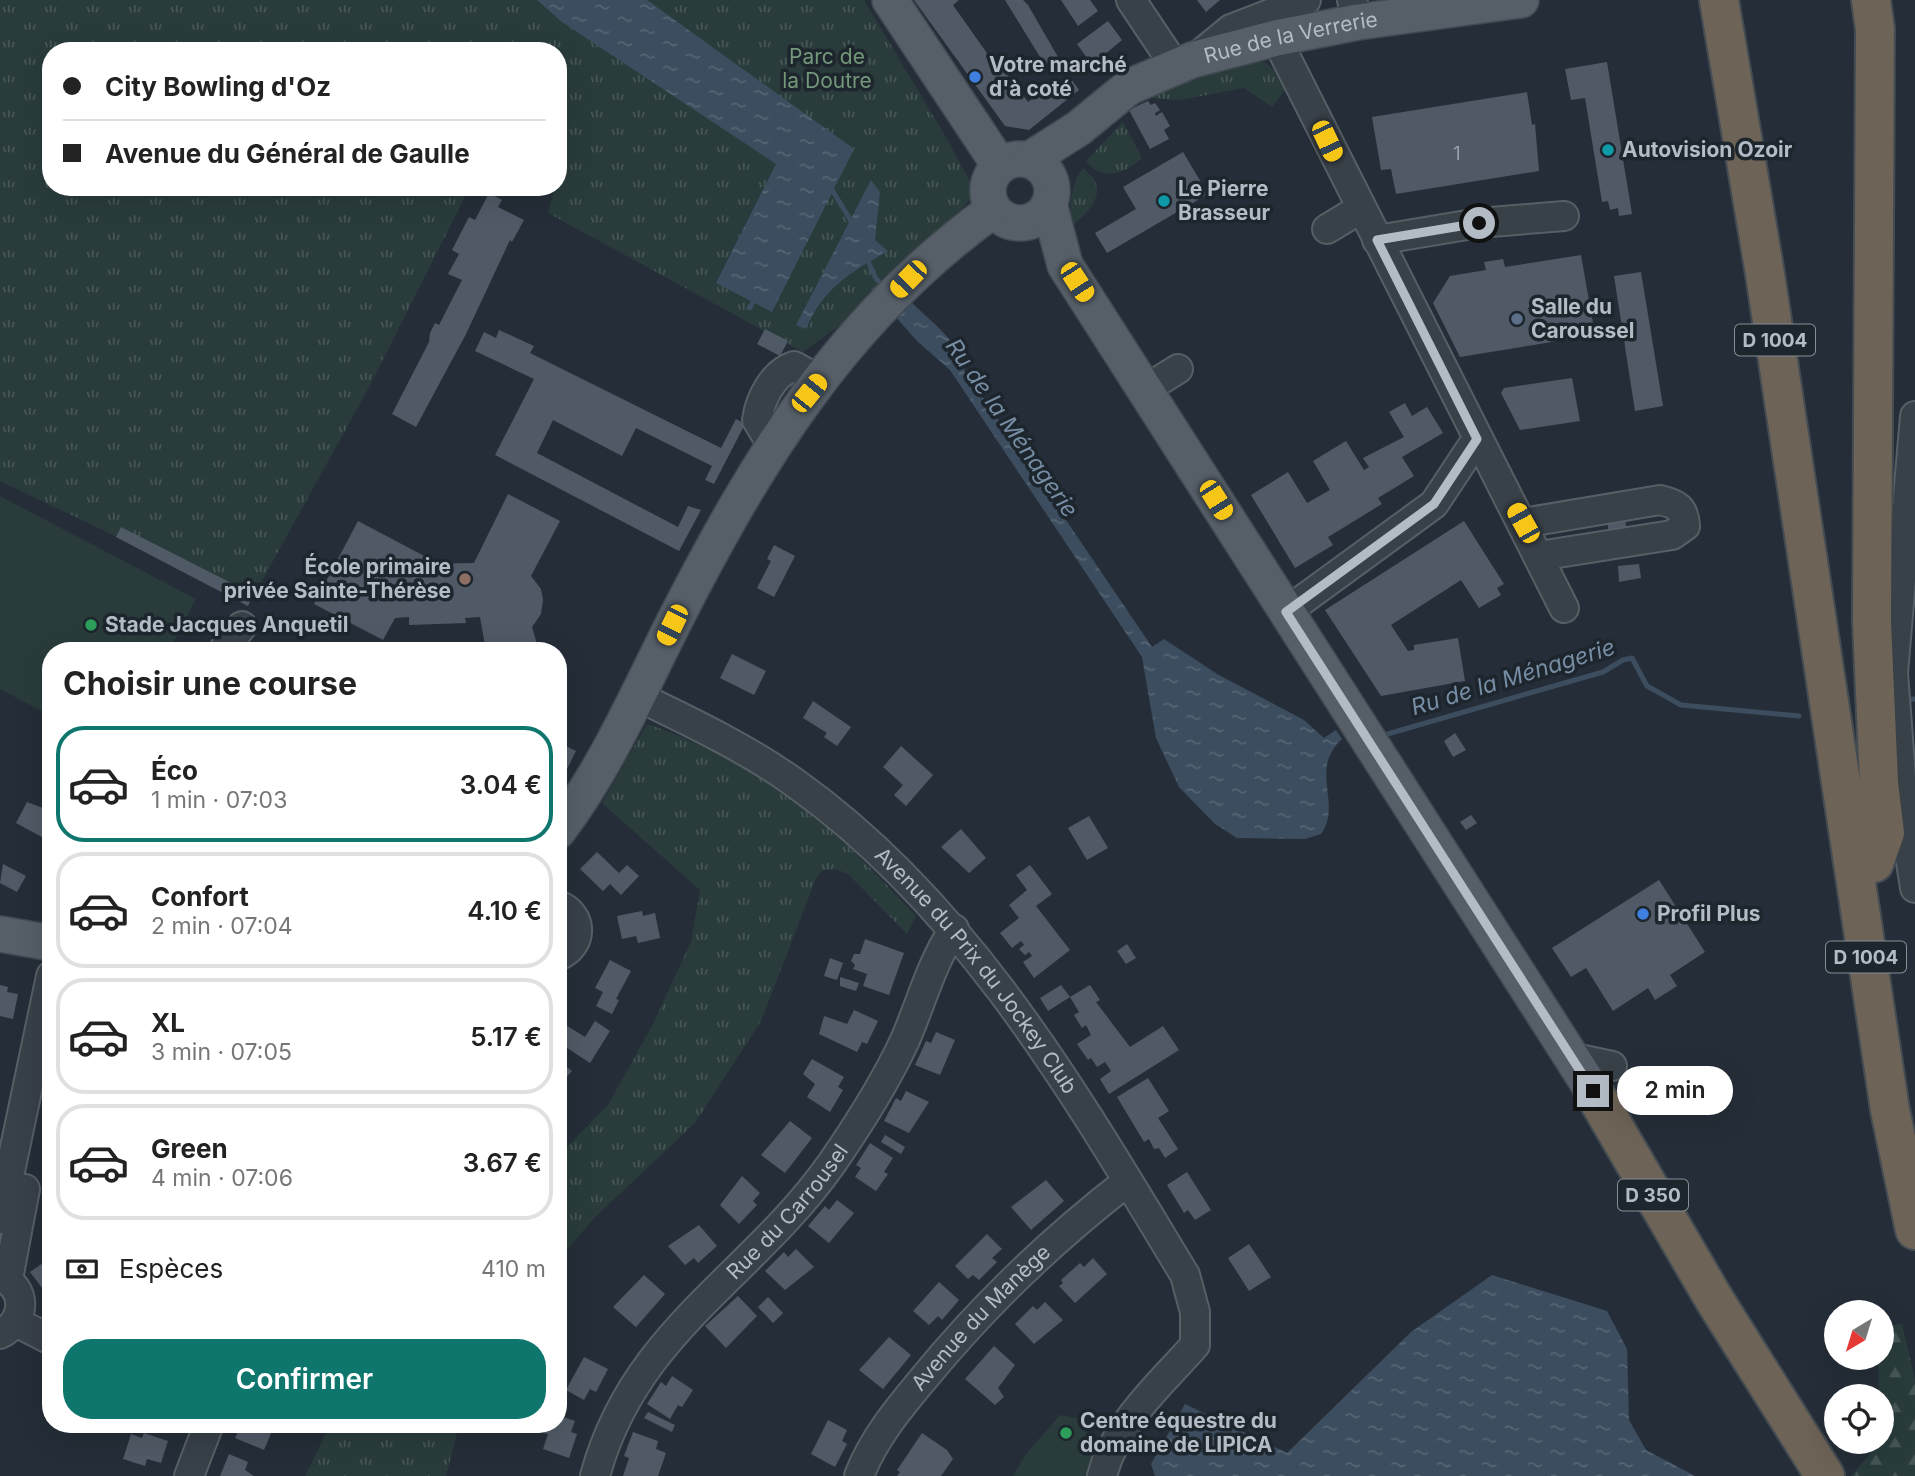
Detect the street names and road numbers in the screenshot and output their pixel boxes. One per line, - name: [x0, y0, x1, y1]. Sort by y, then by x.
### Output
- street label: Rue de la Verrerie: [1201, 6, 1379, 68]
- road number: D 1004: [1735, 324, 1815, 356]
- street label: Avenue du Prix du Jockey Club: [870, 842, 1083, 1098]
- road number: D 1004: [1826, 942, 1906, 973]
- street label: Rue du Carrousel: [721, 1139, 853, 1284]
- road number: D 350: [1618, 1180, 1688, 1210]
- street label: Avenue du Manège: [906, 1239, 1055, 1396]

